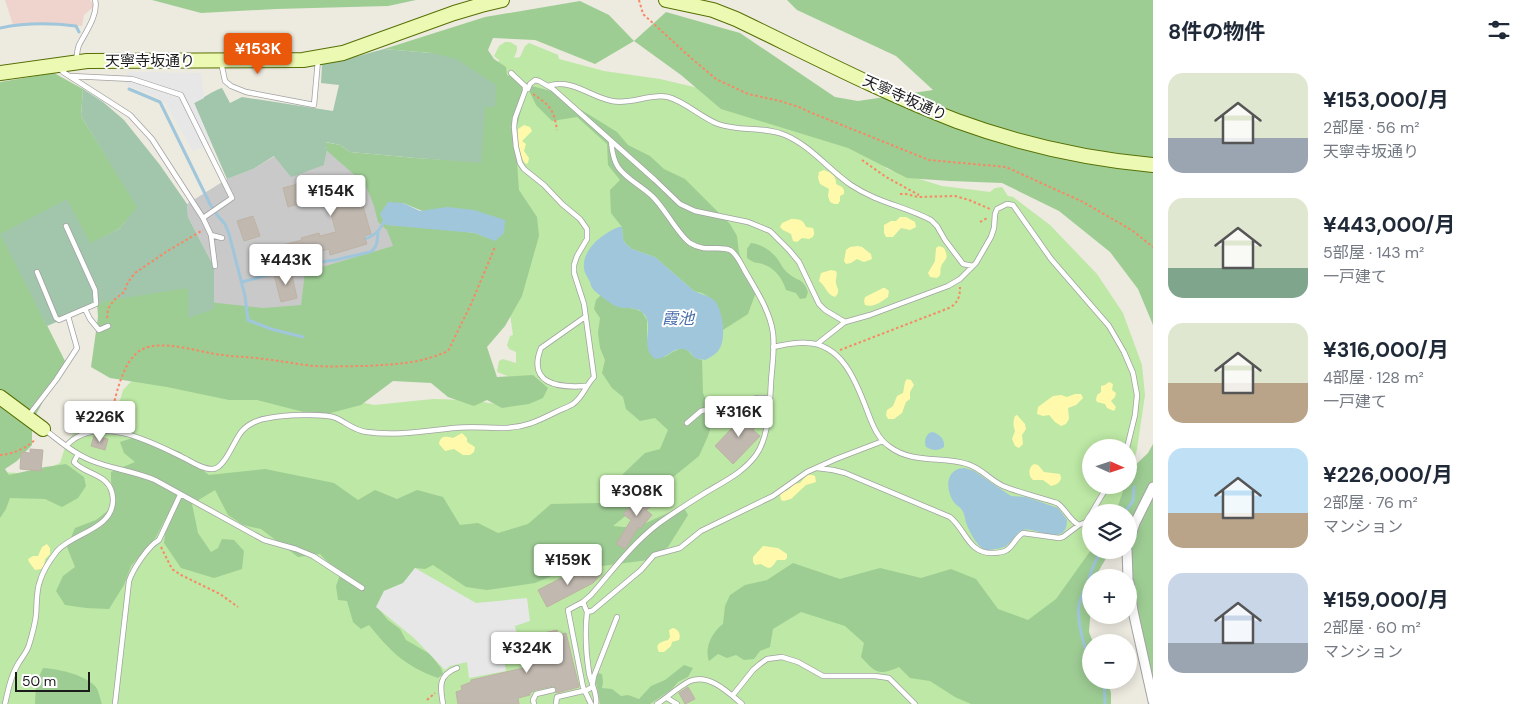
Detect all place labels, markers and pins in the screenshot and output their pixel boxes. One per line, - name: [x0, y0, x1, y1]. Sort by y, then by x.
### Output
- pin: ¥153K: [223, 32, 293, 75]
- pin: ¥154K: [296, 174, 366, 217]
- pin: ¥443K: [251, 244, 321, 286]
- pin: ¥316K: [704, 396, 774, 438]
- pin: ¥226K: [65, 400, 135, 443]
- pin: ¥308K: [602, 474, 672, 517]
- pin: ¥159K: [533, 544, 603, 586]
- pin: ¥324K: [492, 632, 562, 674]

